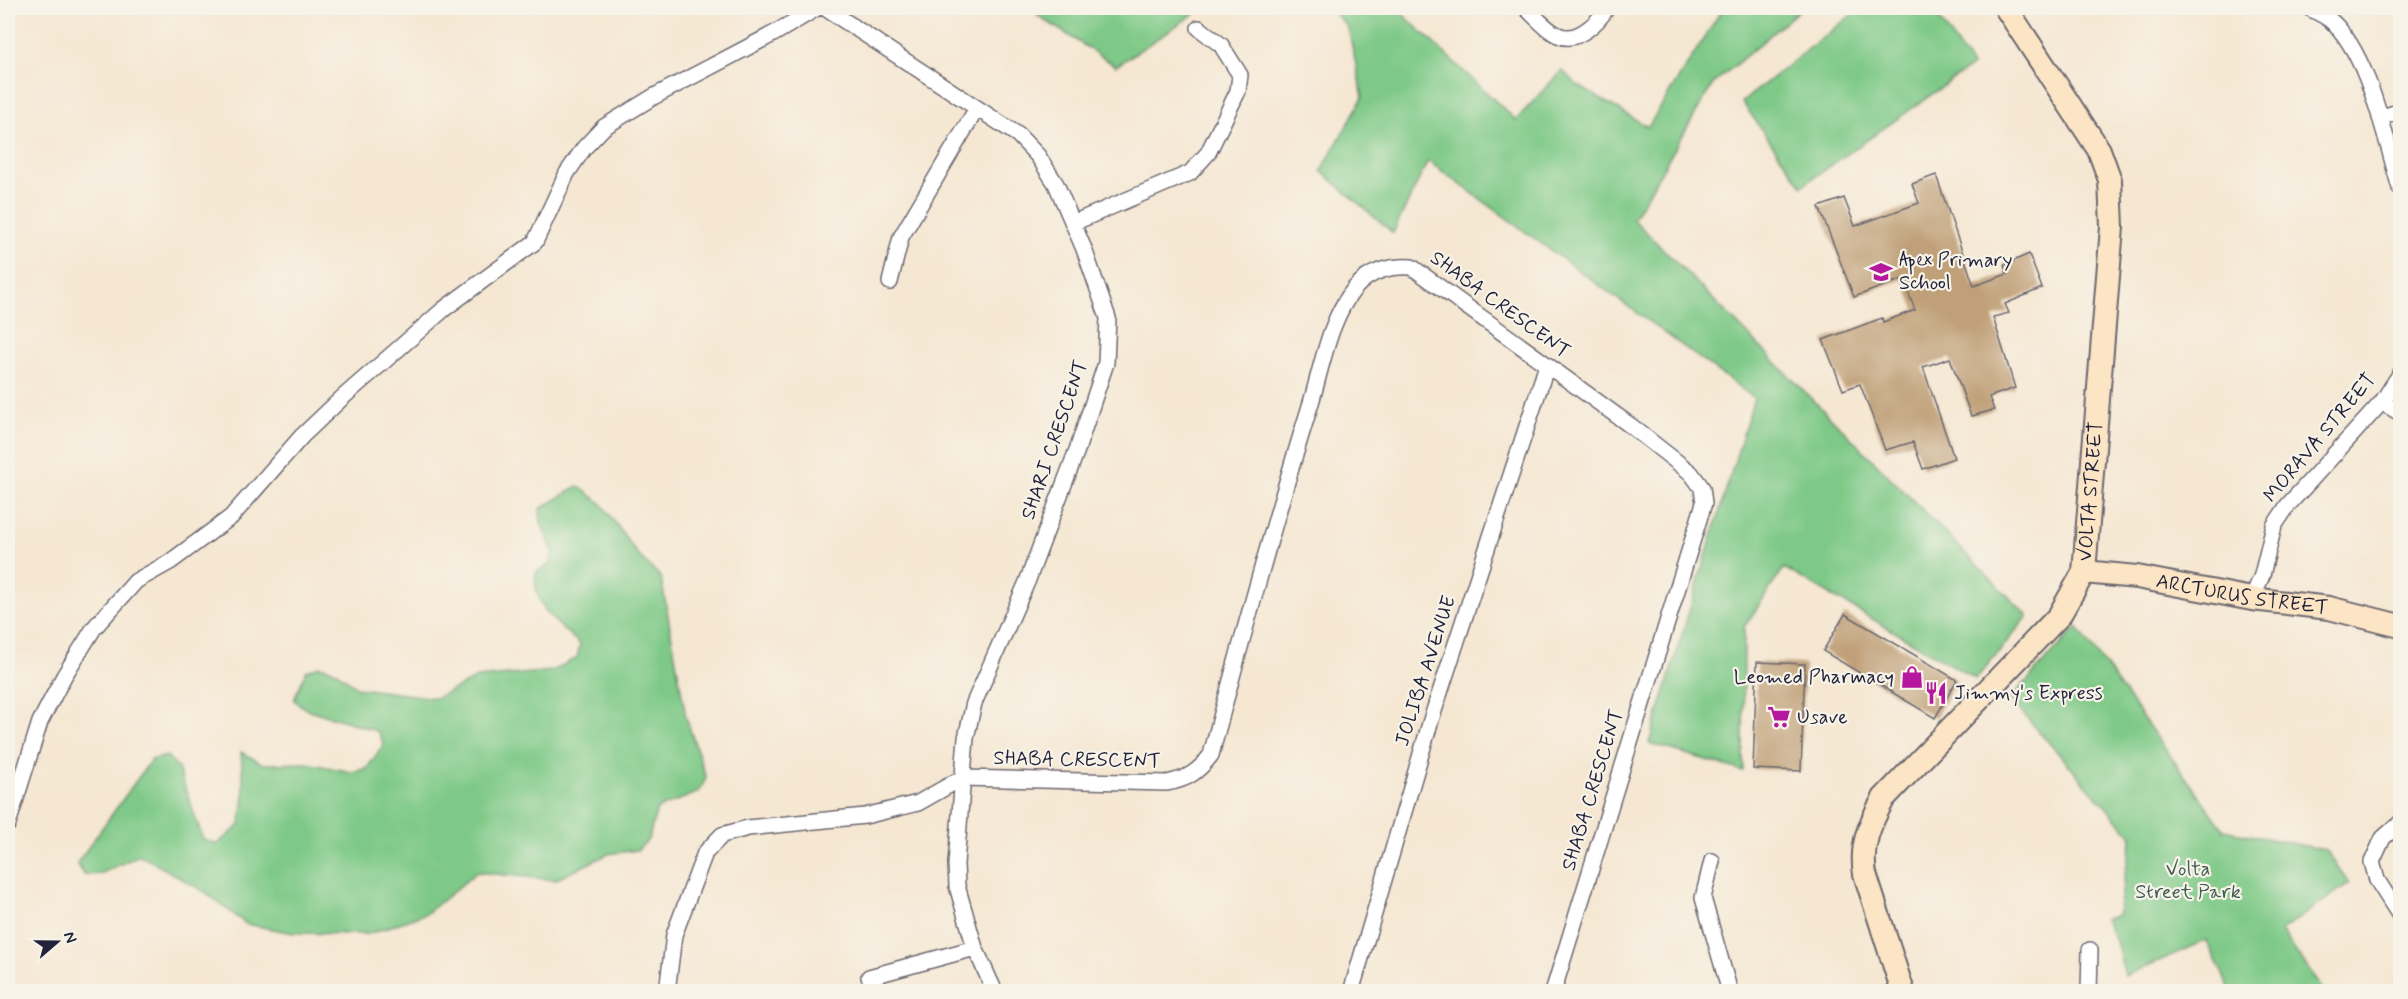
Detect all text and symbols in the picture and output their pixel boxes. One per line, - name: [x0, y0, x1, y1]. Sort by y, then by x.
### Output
- street label: SHABA CRESCENT: [1424, 245, 1576, 365]
- place label: Apex Primary School: [1899, 247, 2012, 297]
- school or university icon: Apex Primary School: [1868, 259, 1894, 285]
- street label: SHARI CRESCENT: [1015, 357, 1095, 523]
- street label: MORAVA STREET: [2258, 367, 2382, 509]
- street label: VOLTA STREET: [2071, 420, 2110, 562]
- street label: ARCTURUS STREET: [2154, 567, 2330, 621]
- street label: JOLIBA AVENUE: [1389, 592, 1463, 750]
- place label: Leomed Pharmacy: [1734, 664, 1894, 691]
- shop icon: Leomed Pharmacy: [1899, 664, 1925, 690]
- restaurant icon: Jimmy's Express: [1923, 680, 1949, 706]
- place label: Jimmy's Express: [1954, 680, 2103, 707]
- supermarket icon: Usave: [1766, 704, 1792, 730]
- place label: Usave: [1797, 704, 1848, 731]
- street label: SHABA CRESCENT: [1556, 706, 1630, 874]
- street label: SHABA CRESCENT: [993, 745, 1161, 775]
- park label: Volta Street Park: [2135, 856, 2241, 906]
- north arrow: [27, 912, 87, 972]
- text: N: [58, 929, 81, 946]

